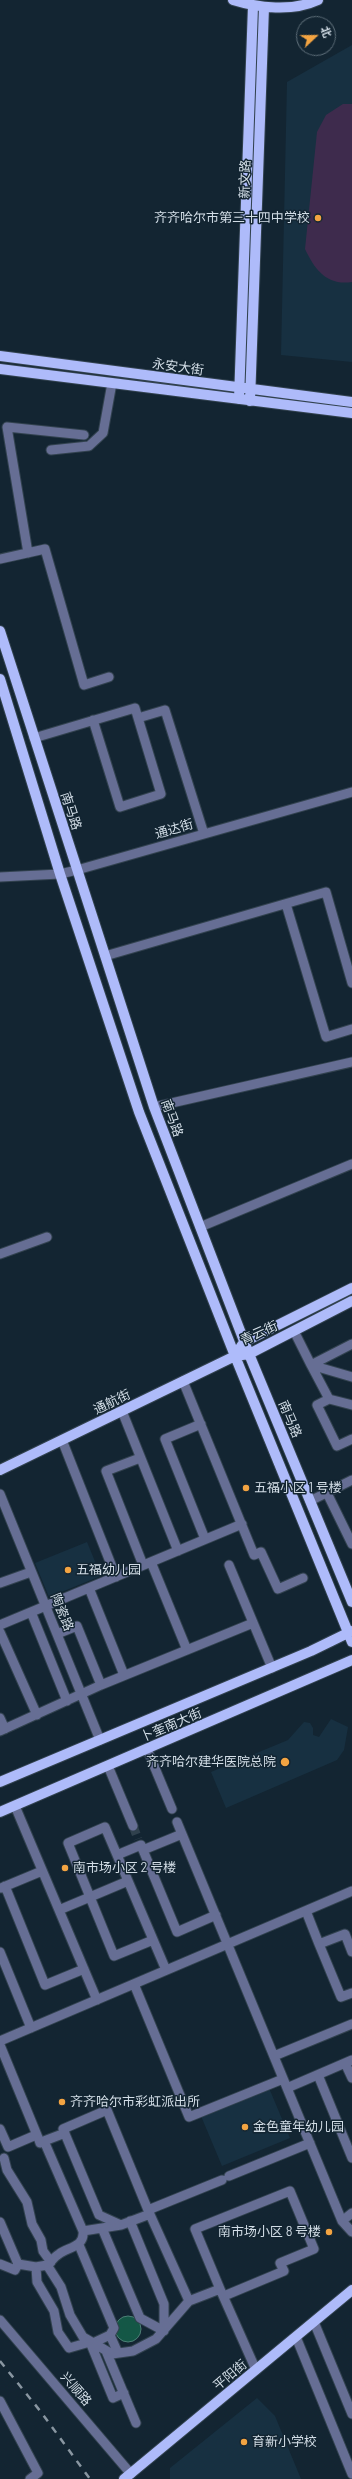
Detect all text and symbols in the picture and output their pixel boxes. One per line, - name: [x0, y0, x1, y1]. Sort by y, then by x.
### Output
- north arrow: [296, 16, 336, 56]
- text: 北: [319, 24, 335, 39]
- street label: 新文路: [237, 159, 253, 199]
- place label: 齐齐哈尔市第三十四中学校: [154, 210, 310, 226]
- marker: 齐齐哈尔市第三十四中学校: [313, 213, 323, 223]
- street label: 永安大街: [151, 356, 205, 378]
- street label: 南马路: [58, 790, 84, 832]
- street label: 通达街: [153, 816, 195, 842]
- street label: 南马路: [158, 1097, 186, 1139]
- street label: 青云街: [238, 1318, 280, 1348]
- street label: 通航街: [91, 1386, 133, 1418]
- street label: 南马路: [275, 1398, 305, 1440]
- place label: 五福小区 1 号楼: [254, 1480, 342, 1496]
- marker: 五福小区 1 号楼: [241, 1483, 251, 1493]
- place label: 五福幼儿园: [76, 1562, 141, 1578]
- marker: 五福幼儿园: [63, 1565, 73, 1575]
- street label: 陶瓷路: [47, 1591, 77, 1633]
- street label: 卜奎南大街: [138, 1705, 204, 1745]
- place label: 齐齐哈尔建华医院总院: [146, 1754, 276, 1770]
- marker: 齐齐哈尔建华医院总院: [279, 1756, 291, 1768]
- place label: 南市场小区 2 号楼: [73, 1860, 176, 1876]
- marker: 南市场小区 2 号楼: [60, 1863, 70, 1873]
- place label: 齐齐哈尔市彩虹派出所: [70, 2094, 200, 2110]
- marker: 齐齐哈尔市彩虹派出所: [57, 2097, 67, 2107]
- place label: 金色童年幼儿园: [253, 2119, 344, 2135]
- marker: 金色童年幼儿园: [240, 2122, 250, 2132]
- place label: 南市场小区 8 号楼: [218, 2224, 321, 2240]
- marker: 南市场小区 8 号楼: [324, 2227, 334, 2237]
- street label: 平阳街: [210, 2356, 250, 2394]
- street label: 兴顺路: [57, 2369, 95, 2409]
- place label: 育新小学校: [252, 2434, 317, 2450]
- marker: 育新小学校: [239, 2437, 249, 2447]

